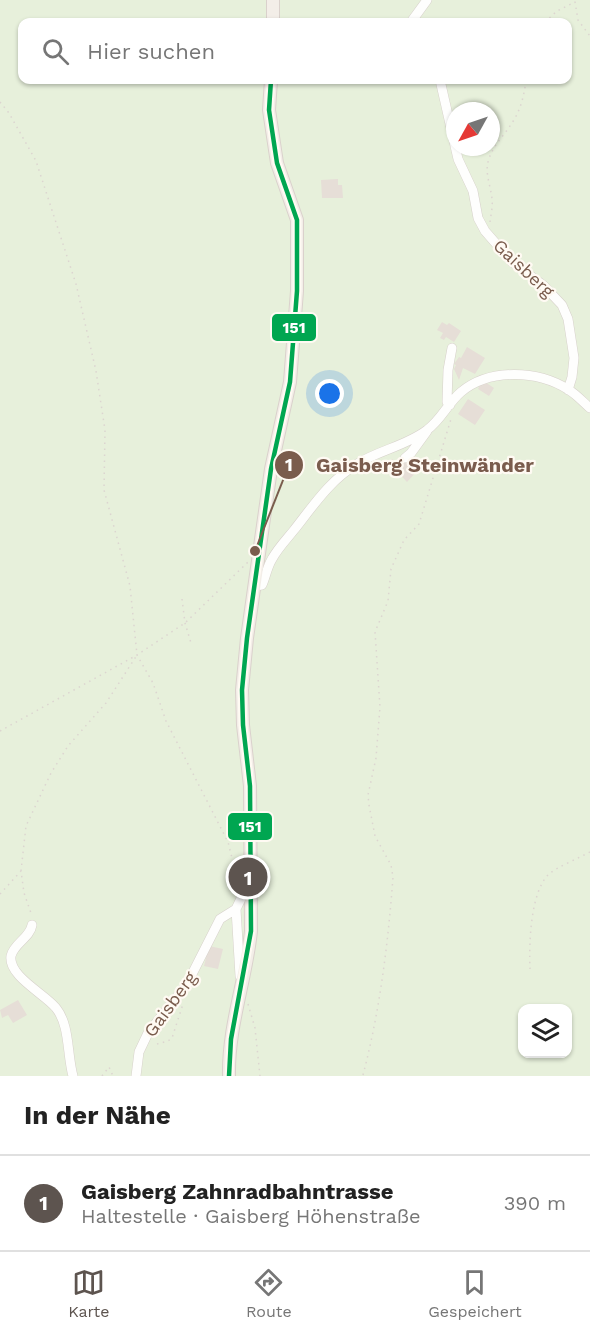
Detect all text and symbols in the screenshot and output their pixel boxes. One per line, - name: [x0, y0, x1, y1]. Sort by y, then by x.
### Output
- search box: [18, 18, 572, 84]
- icon: search: [39, 35, 72, 68]
- text: Hier suchen: [87, 39, 215, 64]
- north arrow: [446, 102, 500, 156]
- street label: Gaisberg: [489, 235, 559, 302]
- line badge: 151: [271, 313, 317, 342]
- text: 151: [282, 318, 306, 337]
- your location: [315, 379, 344, 408]
- callout: Gaisberg Steinwänder: [274, 446, 546, 484]
- text: Gaisberg Steinwänder: [316, 453, 534, 477]
- text: 1: [285, 454, 293, 475]
- line badge: 151: [227, 812, 273, 841]
- text: 151: [238, 817, 262, 836]
- pin: 1: [228, 854, 268, 900]
- street label: Gaisberg: [139, 967, 201, 1041]
- map controls: [518, 1004, 572, 1058]
- button: layers: [518, 1004, 572, 1058]
- text: In der Nähe: [24, 1100, 171, 1130]
- text: Gaisberg Zahnradbahntrasse: [81, 1179, 393, 1204]
- text: 1: [39, 1191, 48, 1215]
- text: 390 m: [504, 1191, 566, 1215]
- text: Haltestelle · Gaisberg Höhenstraße: [81, 1204, 421, 1228]
- tab: Karte: [68, 1266, 110, 1321]
- tab: Route: [246, 1266, 292, 1321]
- tab: Gespeichert: [428, 1266, 522, 1321]

